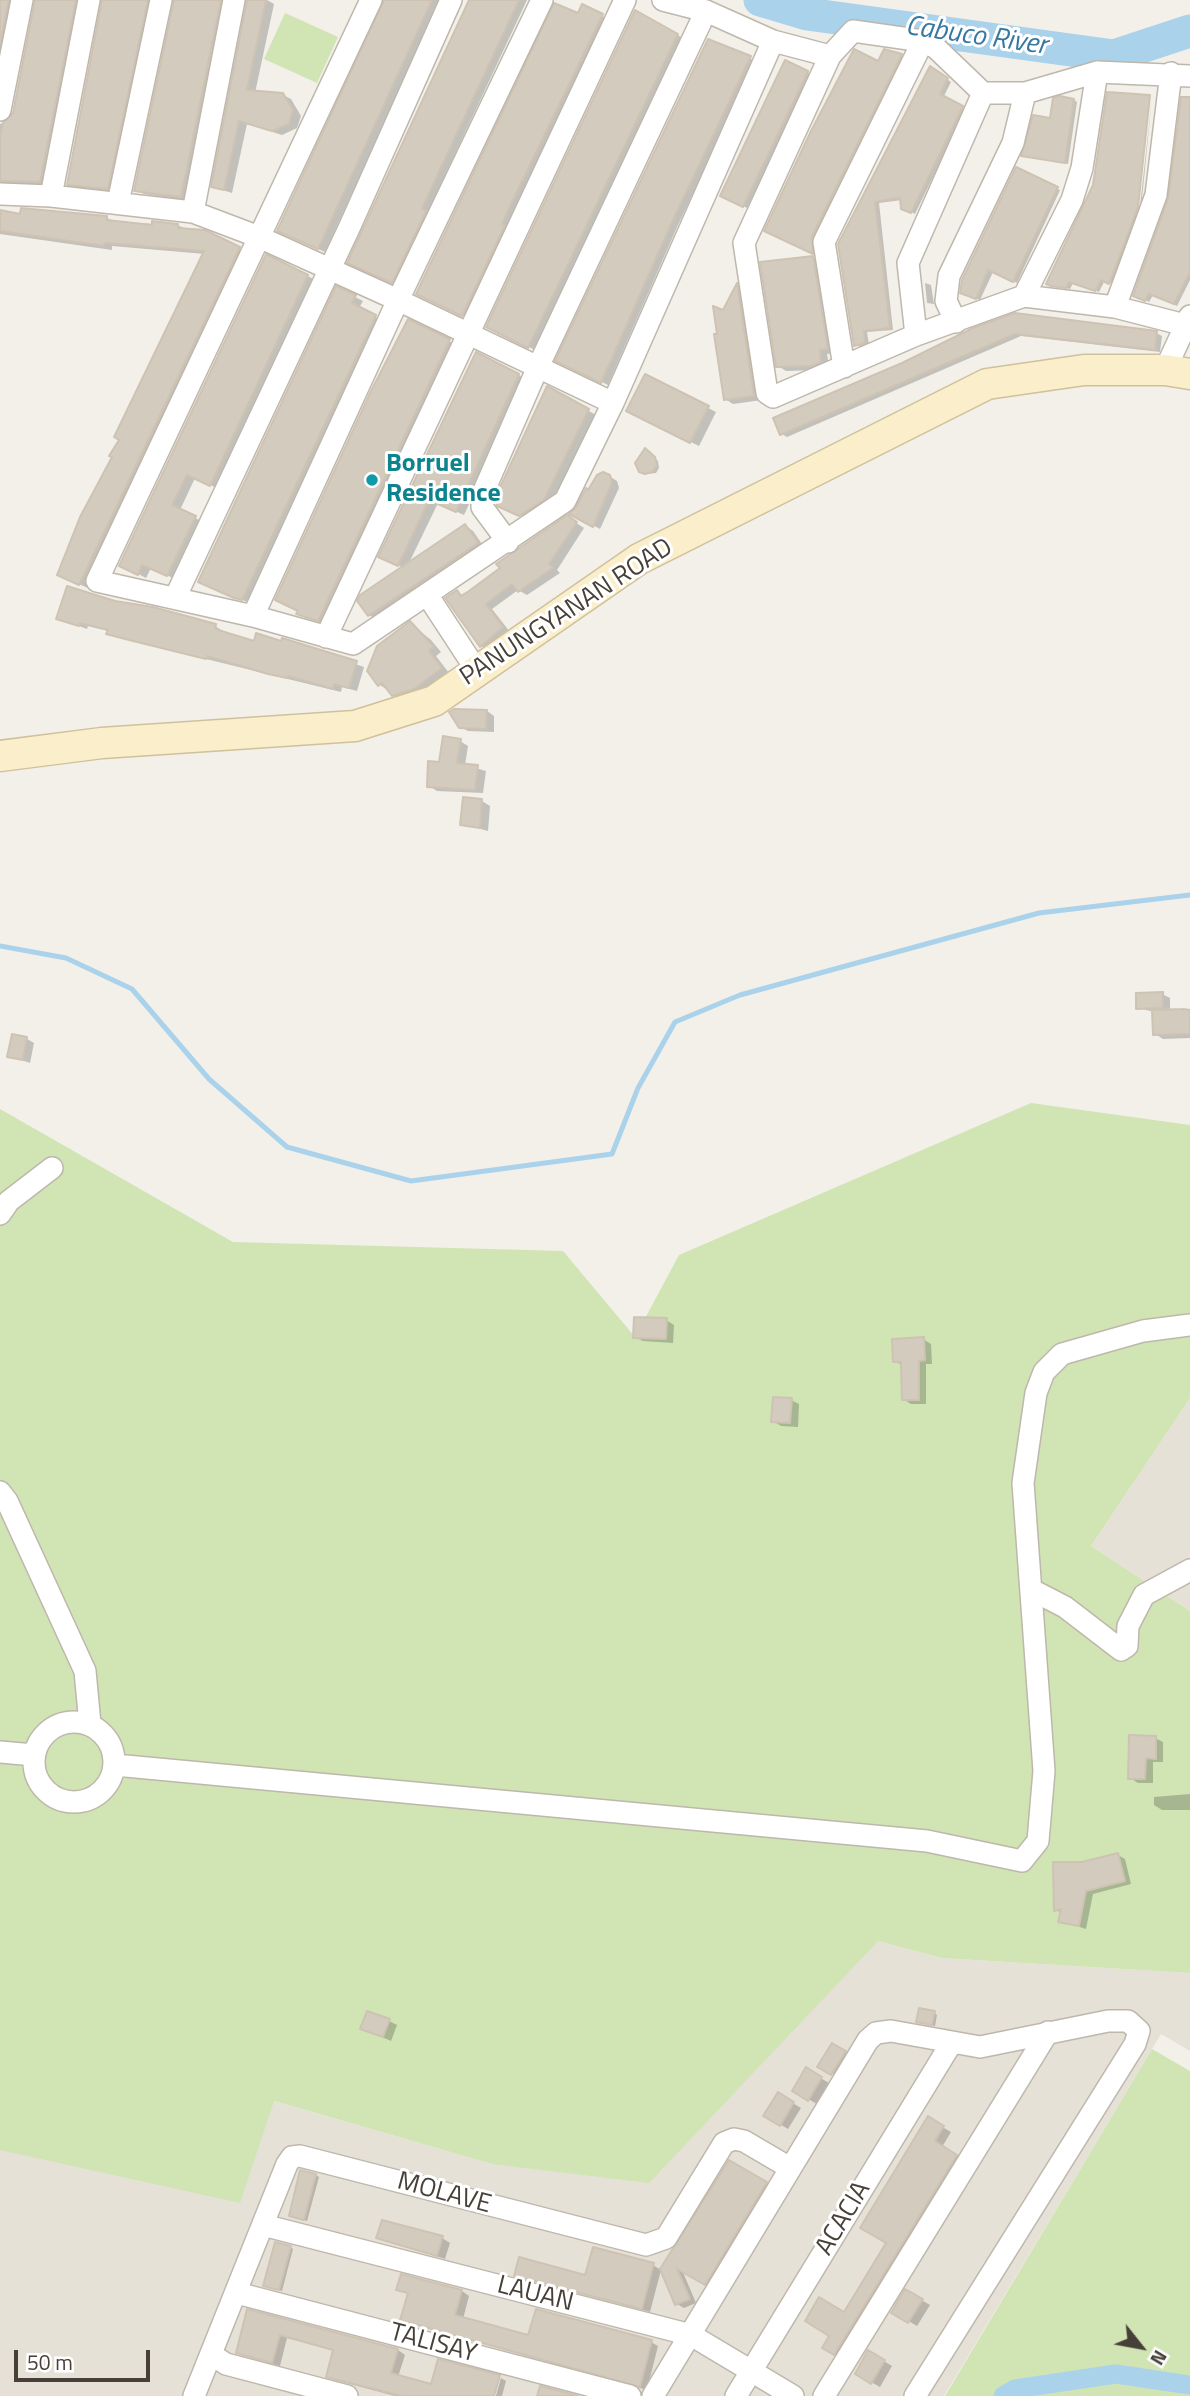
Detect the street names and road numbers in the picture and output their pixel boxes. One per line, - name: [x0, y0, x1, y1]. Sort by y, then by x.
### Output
- street label: PANUNGYANAN ROAD: [455, 533, 679, 693]
- street label: MOLAVE: [394, 2167, 494, 2221]
- street label: ACACIA: [810, 2176, 878, 2262]
- street label: LAUAN: [494, 2271, 576, 2319]
- street label: TALISAY: [386, 2317, 480, 2371]

